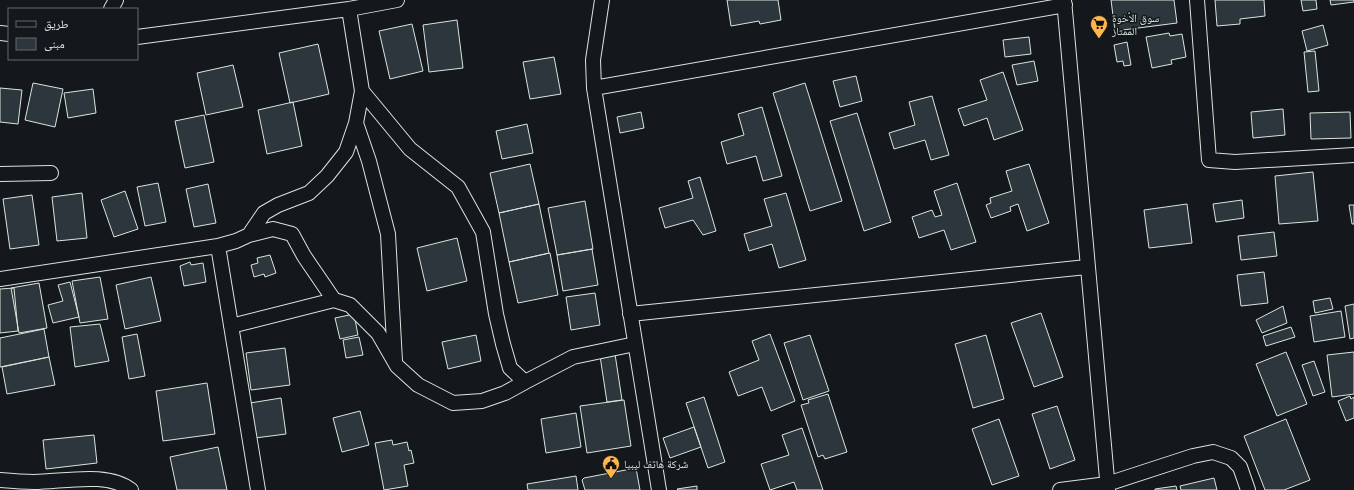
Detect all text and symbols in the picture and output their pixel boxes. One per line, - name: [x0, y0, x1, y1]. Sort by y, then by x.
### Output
- legend: [8, 8, 138, 60]
- place label: سوق الأخوة الممتاز: [1111, 11, 1159, 39]
- supermarket icon: سوق الأخوة الممتاز: [1089, 14, 1109, 39]
- text: طريق: [44, 16, 69, 32]
- text: مبنى: [44, 36, 65, 52]
- public building icon: شركة هاتف ليبيا: [601, 454, 621, 479]
- place label: شركة هاتف ليبيا: [624, 457, 688, 472]

